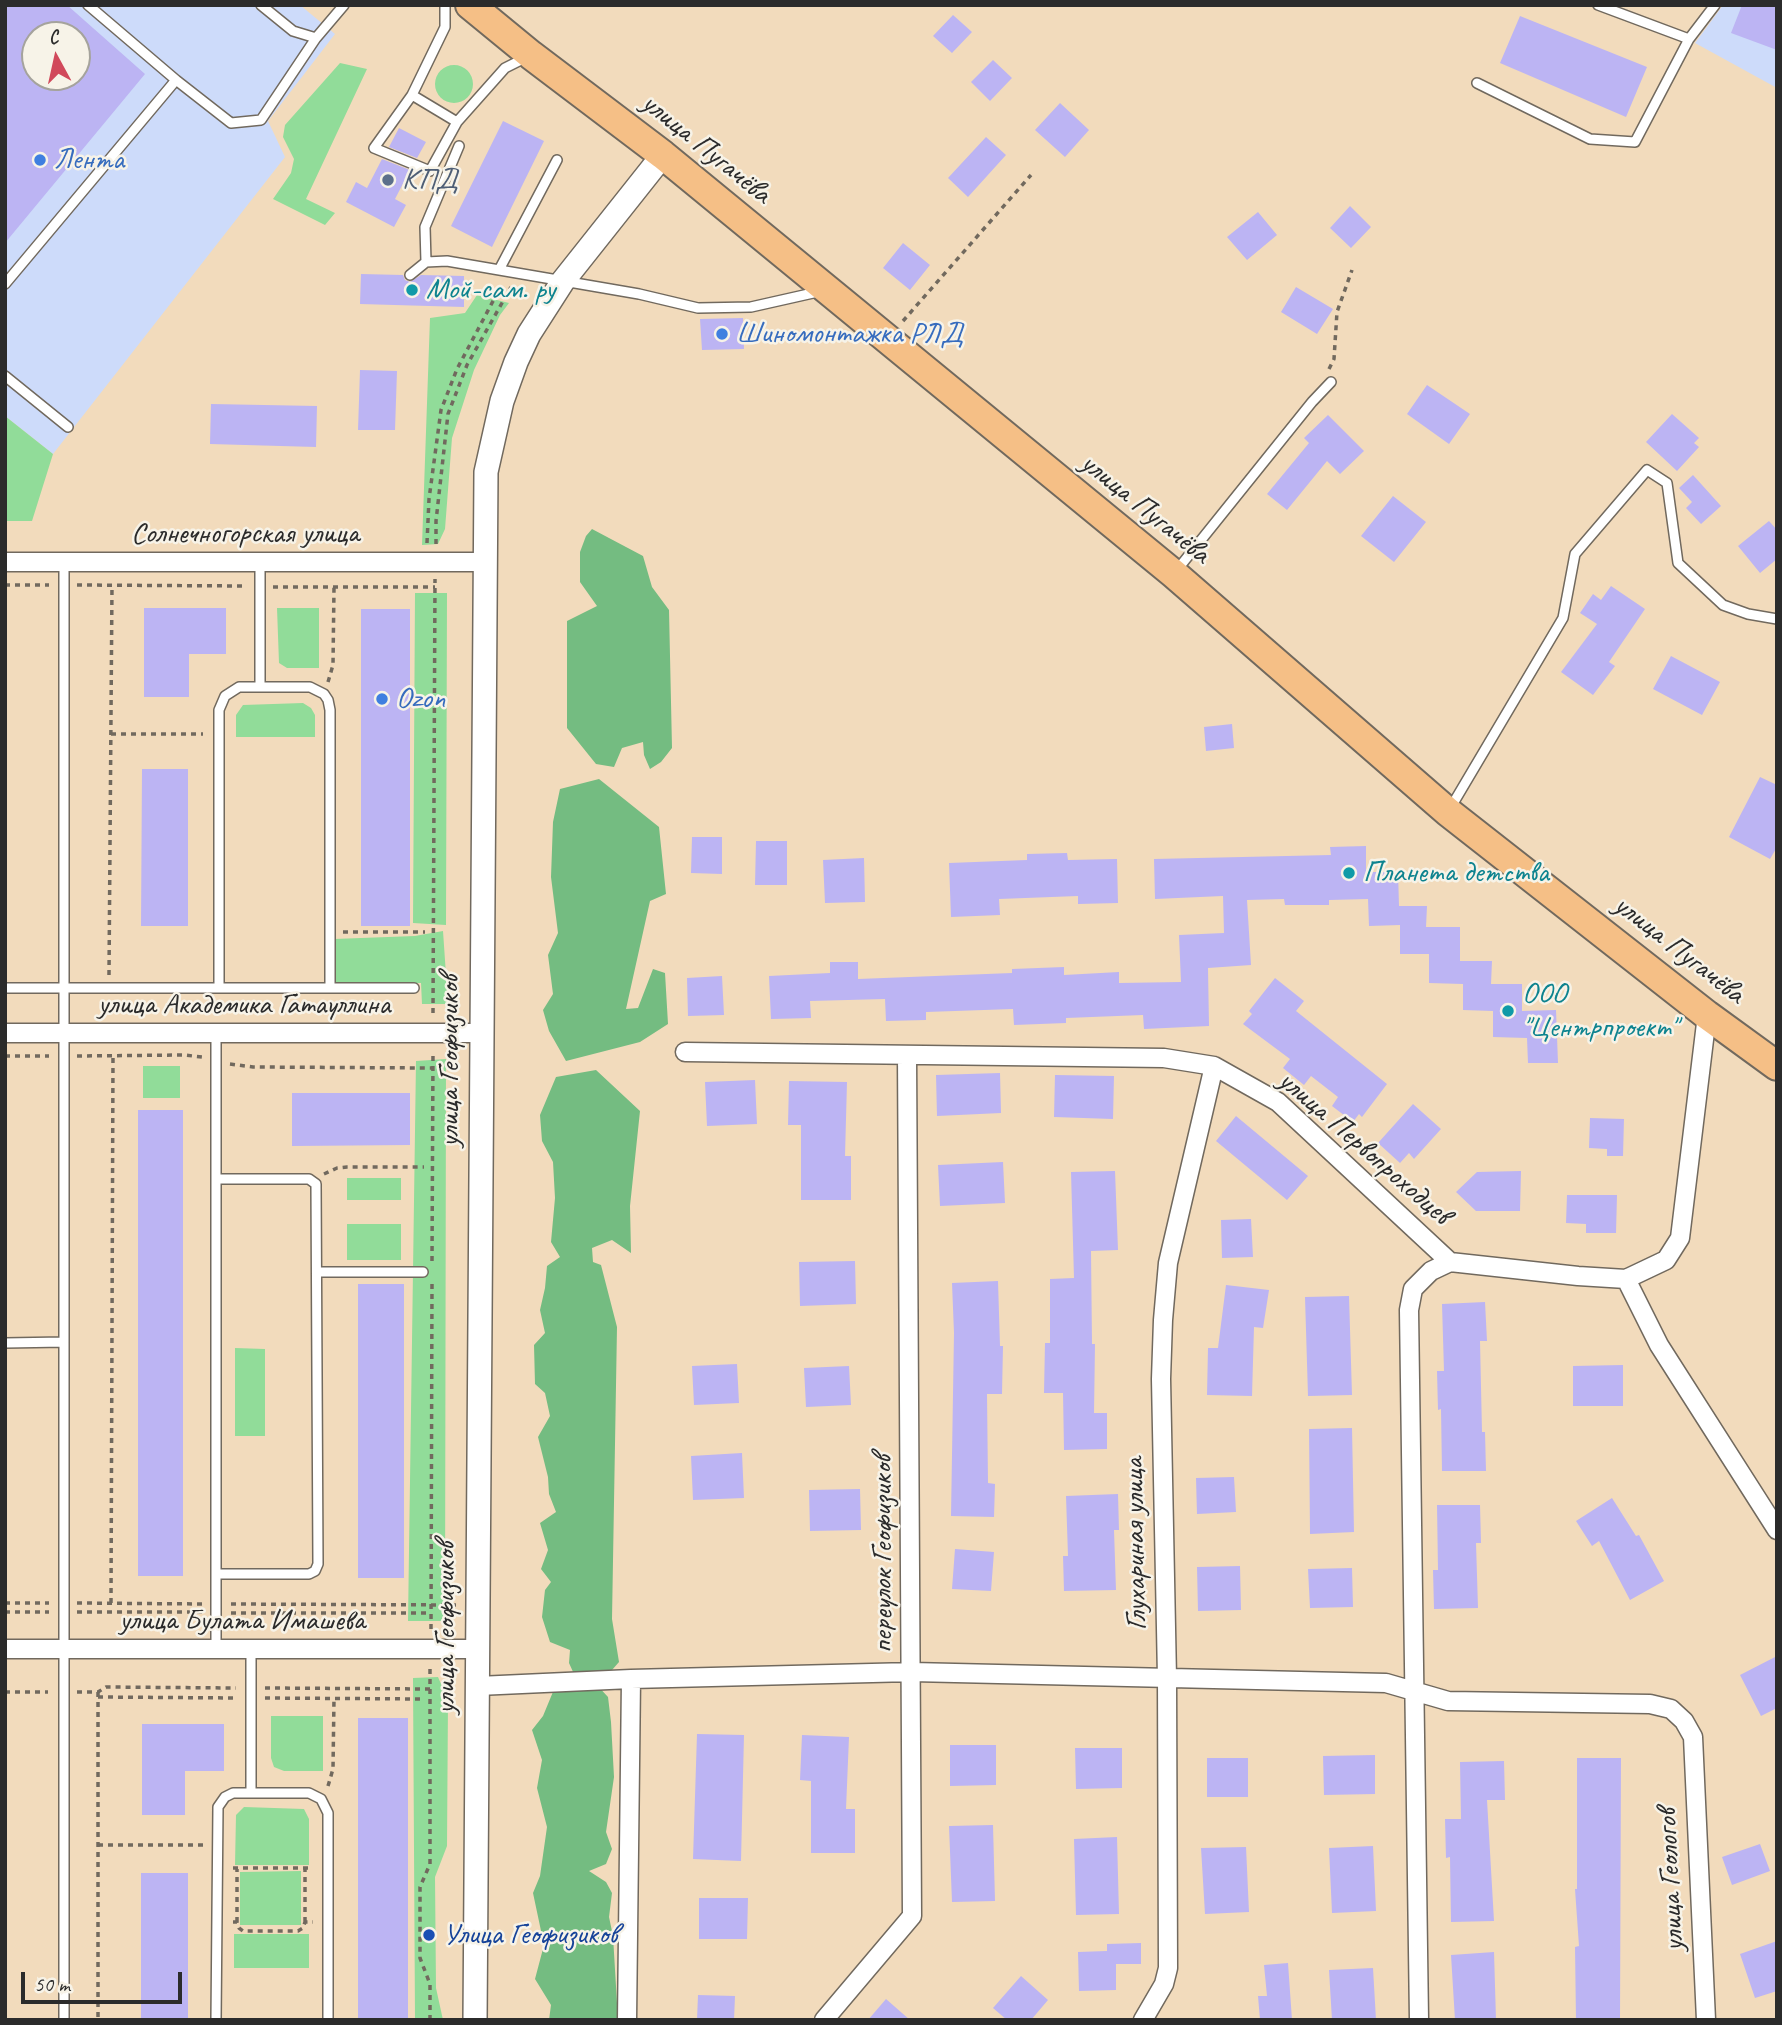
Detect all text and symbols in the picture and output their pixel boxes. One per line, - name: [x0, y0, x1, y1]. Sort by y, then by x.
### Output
- north arrow: [21, 21, 91, 91]
- text: С: [47, 25, 60, 50]
- street label: улица Пугачёва: [634, 86, 778, 212]
- place label: Лента: [54, 142, 124, 178]
- marker: Лента: [32, 152, 48, 168]
- place label: КПД: [402, 162, 457, 198]
- marker: КПД: [380, 172, 396, 188]
- place label: Мой-сам. ру: [426, 272, 555, 308]
- marker: Мой-сам. ру: [404, 282, 420, 298]
- place label: Шиномонтажка РЛД: [736, 316, 963, 352]
- marker: Шиномонтажка РЛД: [714, 326, 730, 342]
- street label: улица Пугачёва: [1073, 446, 1217, 572]
- street label: Солнечногорская улица: [131, 516, 359, 552]
- place label: Ozon: [396, 681, 445, 717]
- marker: Ozon: [374, 691, 390, 707]
- place label: Планета детства: [1363, 855, 1549, 891]
- marker: Планета детства: [1341, 865, 1357, 881]
- street label: улица Пугачёва: [1606, 888, 1752, 1012]
- street label: улица Геофизиков: [432, 975, 468, 1147]
- place label: ООО "Центрпроект": [1522, 976, 1677, 1046]
- street label: улица Академика Гатауллина: [98, 987, 390, 1023]
- marker: ООО "Центрпроект": [1500, 1003, 1516, 1019]
- street label: улица Первопроходцев: [1270, 1063, 1458, 1233]
- street label: переулок Геофизиков: [865, 1455, 901, 1653]
- street label: Глухариная улица: [1116, 1457, 1156, 1631]
- street label: улица Геофизиков: [428, 1542, 464, 1714]
- street label: улица Булата Имашева: [119, 1603, 365, 1639]
- street label: улица Геологов: [1649, 1808, 1693, 1952]
- place label: Улица Геофизиков: [443, 1917, 617, 1953]
- marker: Улица Геофизиков: [421, 1927, 437, 1943]
- scale bar: [24, 1958, 186, 2002]
- text: 50 m: [34, 1971, 70, 1997]

